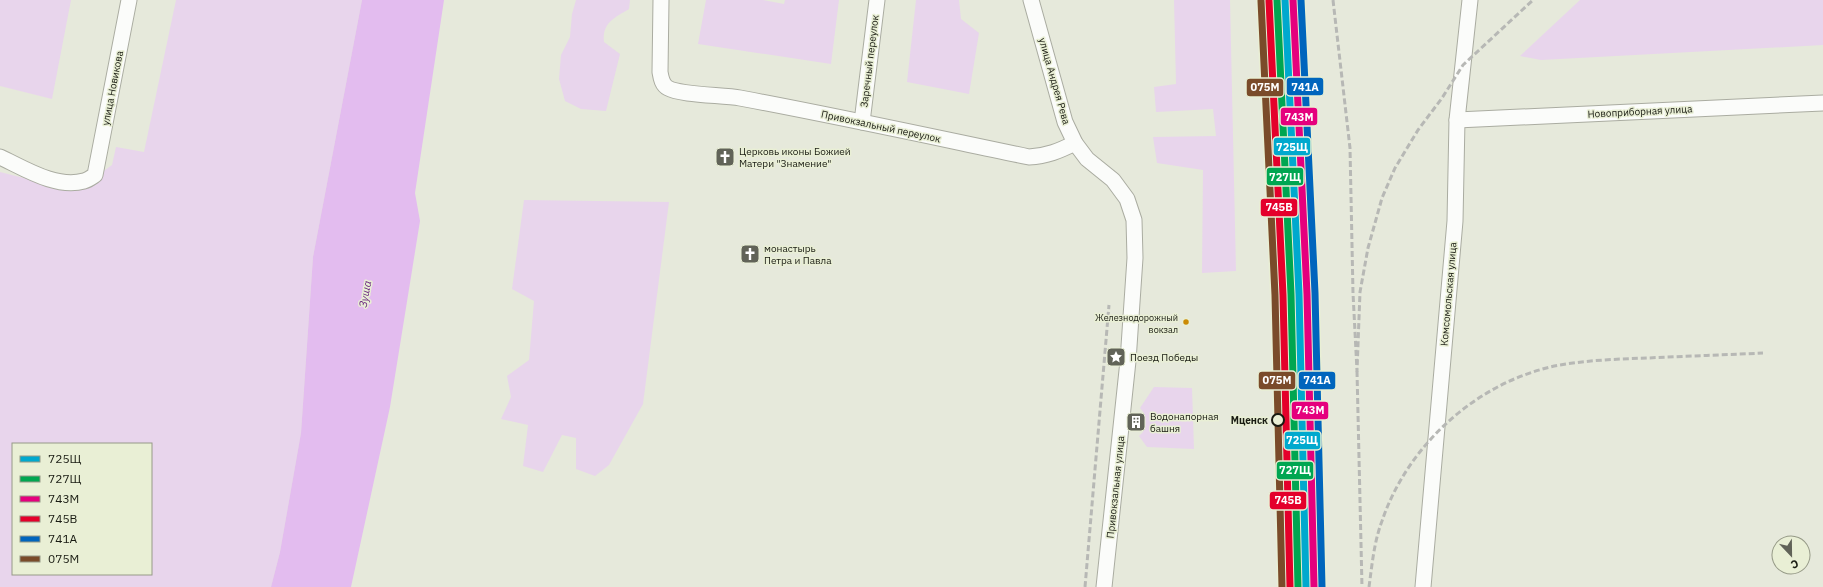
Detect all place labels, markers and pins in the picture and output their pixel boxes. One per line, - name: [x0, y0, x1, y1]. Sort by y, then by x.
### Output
- place label: Церковь иконы Божией Матери "Знамение": [739, 145, 851, 170]
- church icon: Церковь иконы Божией Матери "Знамение": [714, 146, 736, 168]
- place label: монастырь Петра и Павла: [764, 242, 832, 267]
- church icon: монастырь Петра и Павла: [739, 243, 761, 265]
- place label: Железнодорожный вокзал: [1095, 312, 1178, 335]
- marker: Железнодорожный вокзал: [1181, 317, 1191, 327]
- place icon: Поезд Победы: [1105, 346, 1127, 368]
- place label: Поезд Победы: [1130, 351, 1198, 364]
- place label: Водонапорная башня: [1150, 410, 1219, 435]
- building icon: Водонапорная башня: [1125, 411, 1147, 433]
- marker: Мценск: [1271, 413, 1285, 427]
- place label: Мценск: [1231, 414, 1268, 427]

